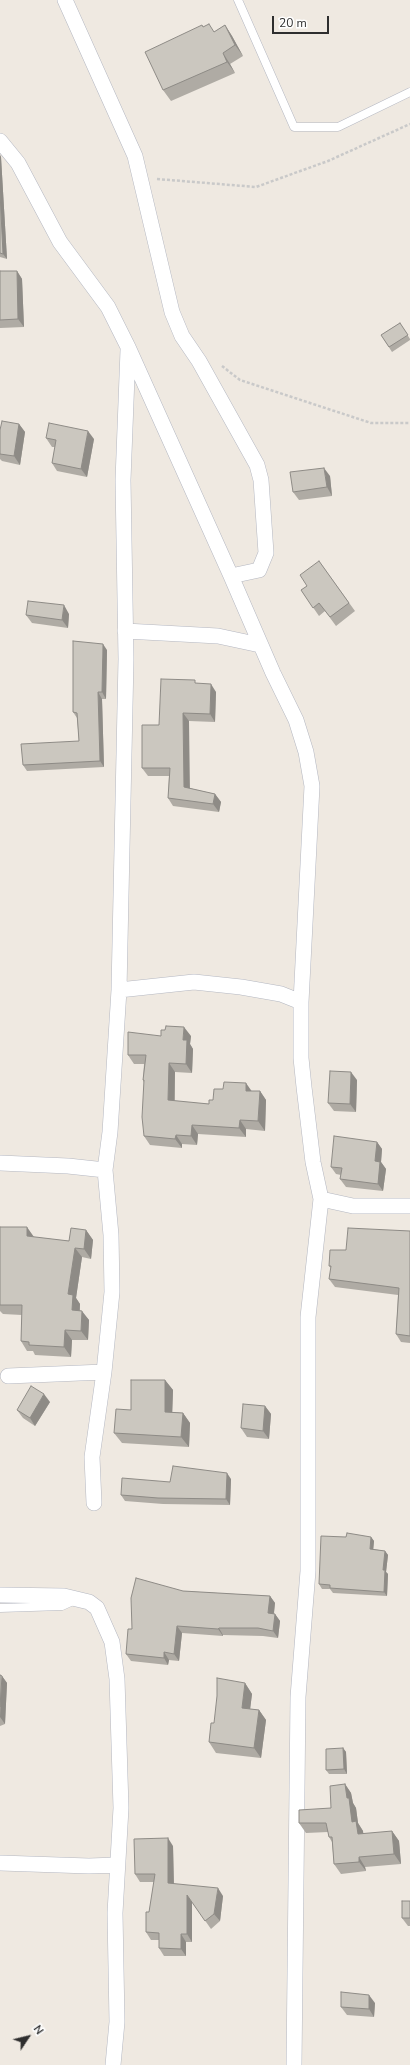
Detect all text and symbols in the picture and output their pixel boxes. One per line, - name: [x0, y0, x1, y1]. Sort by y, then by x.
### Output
- scale bar: [274, 8, 331, 34]
- text: 20 m: [279, 15, 307, 31]
- north arrow: [8, 2017, 48, 2057]
- text: N: [30, 2022, 47, 2037]

